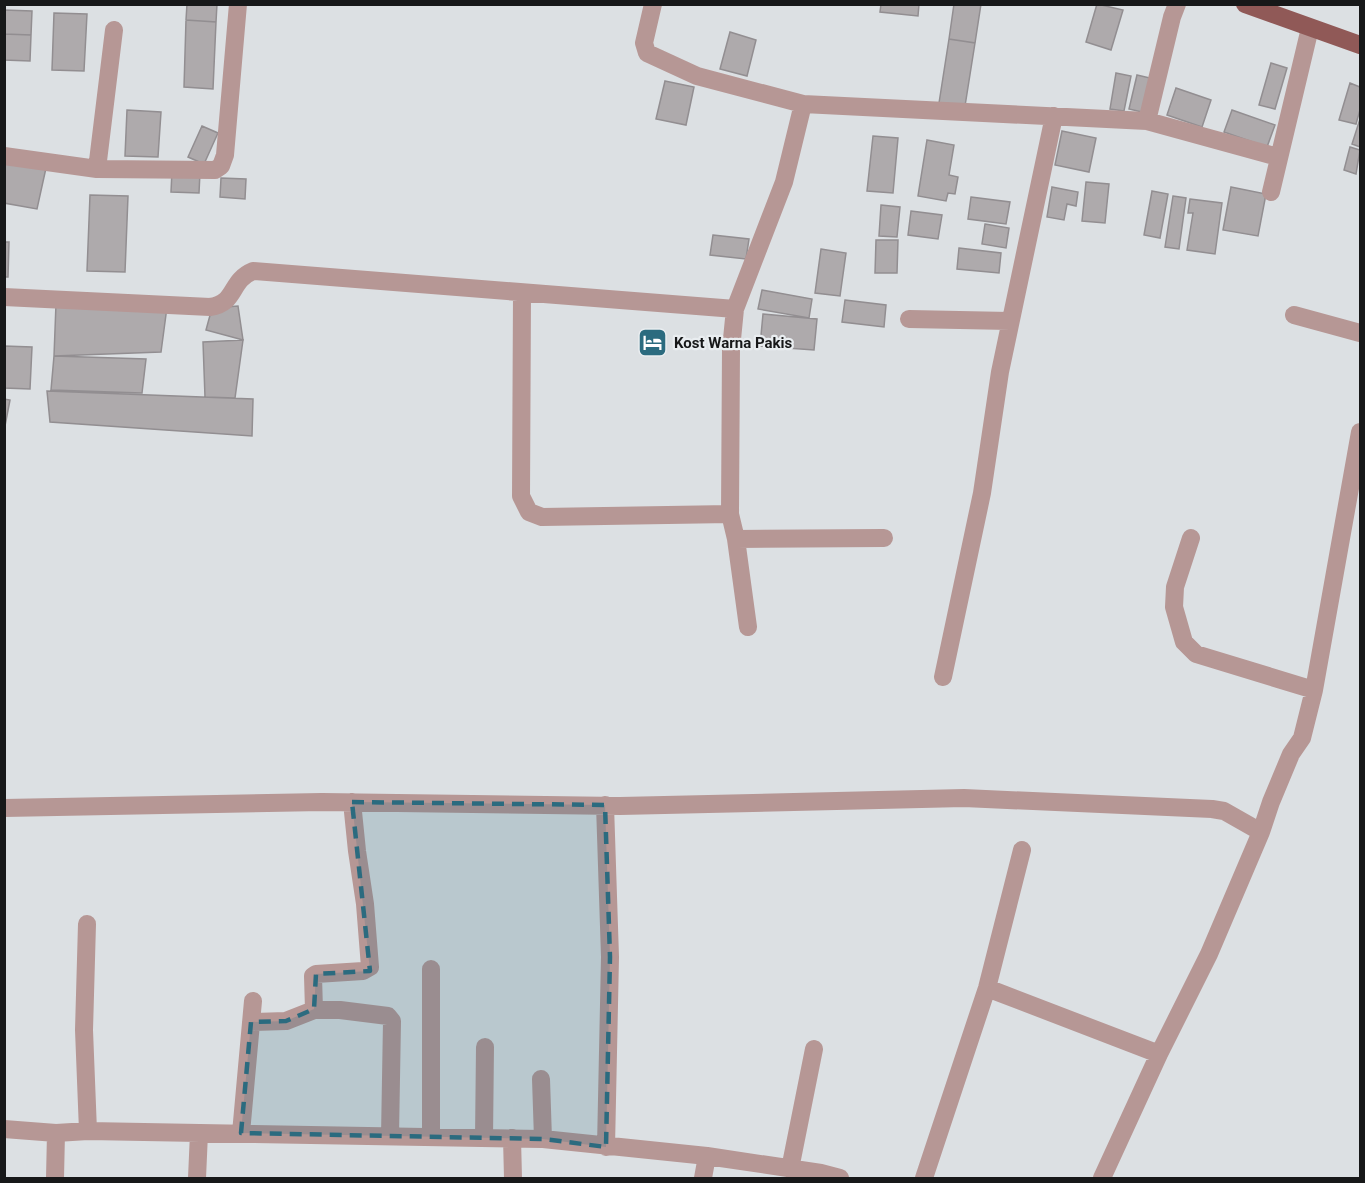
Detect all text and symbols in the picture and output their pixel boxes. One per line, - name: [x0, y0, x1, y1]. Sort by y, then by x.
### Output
- hotel icon: Kost Warna Pakis: [637, 327, 669, 359]
- place label: Kost Warna Pakis: [674, 334, 792, 352]

